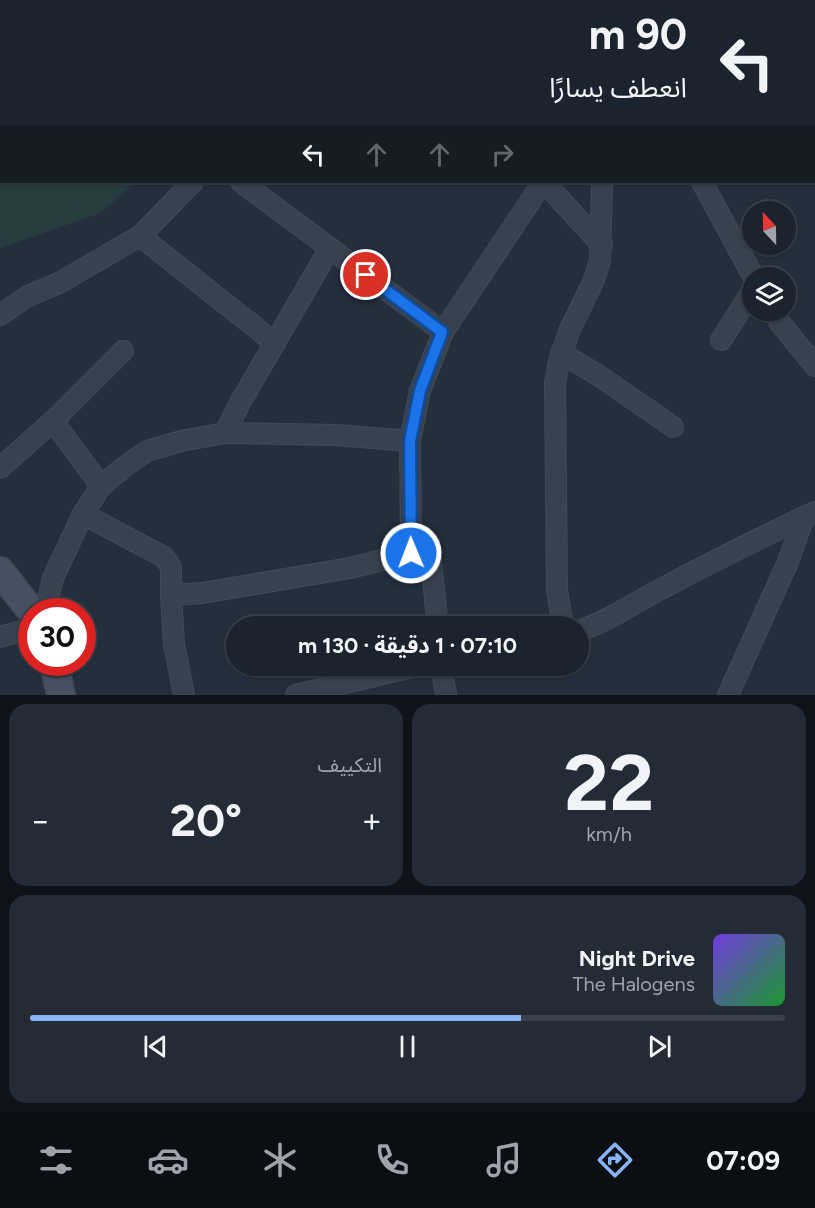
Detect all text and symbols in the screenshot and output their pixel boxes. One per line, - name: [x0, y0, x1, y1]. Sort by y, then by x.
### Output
- text: 90 m: [589, 9, 687, 60]
- icon: left: [708, 24, 786, 102]
- text: انعطف يسارًا: [549, 71, 687, 104]
- icon: left: [297, 138, 330, 171]
- icon: ahead: [360, 138, 393, 171]
- icon: ahead: [423, 138, 456, 171]
- icon: right: [486, 138, 519, 171]
- north arrow: [742, 201, 796, 255]
- map controls: [742, 201, 796, 321]
- pin: [340, 249, 391, 300]
- icon: arrive: [349, 258, 382, 291]
- button: layers: [742, 267, 796, 321]
- position arrow: [379, 521, 443, 585]
- speed limit sign: 30: [18, 598, 96, 676]
- text: 07:10 · 1 دقيقة · 130 m: [298, 632, 517, 659]
- text: 22: [564, 736, 654, 830]
- text: التكييف: [318, 753, 382, 777]
- text: 20°: [170, 793, 242, 847]
- text: −: [30, 801, 51, 840]
- text: +: [361, 801, 382, 840]
- text: km/h: [586, 822, 632, 846]
- text: Night Drive: [579, 945, 695, 972]
- text: The Halogens: [573, 972, 695, 996]
- icon: previous: [139, 1030, 172, 1063]
- icon: pause: [391, 1030, 424, 1063]
- icon: next: [643, 1030, 676, 1063]
- icon: filters: [35, 1139, 77, 1181]
- icon: car: [147, 1139, 189, 1181]
- icon: climate: [259, 1139, 301, 1181]
- icon: phone: [371, 1139, 413, 1181]
- icon: music: [483, 1139, 525, 1181]
- icon: directions: [594, 1139, 636, 1181]
- text: 07:09: [706, 1144, 780, 1177]

